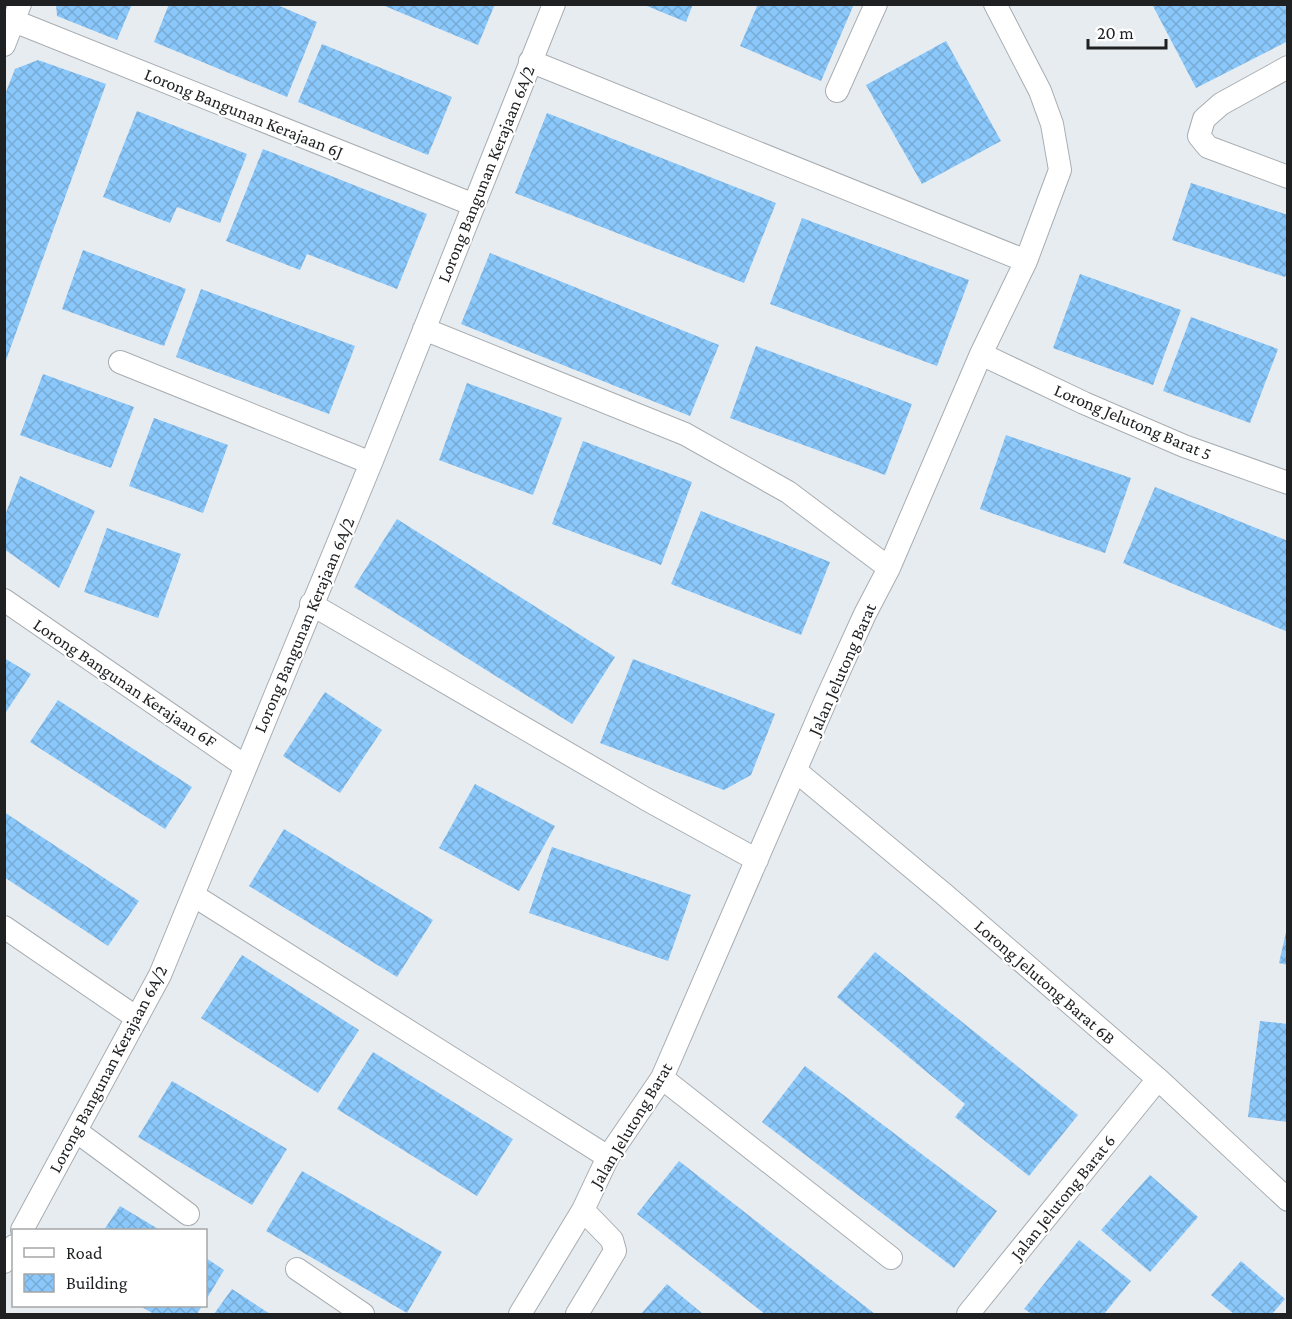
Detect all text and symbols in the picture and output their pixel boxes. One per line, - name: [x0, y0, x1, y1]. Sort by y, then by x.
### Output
- scale bar: [1088, 12, 1166, 50]
- text: 20 m: [1097, 23, 1134, 43]
- street label: Lorong Bangunan Kerajaan 6A/2: [433, 63, 540, 286]
- street label: Lorong Bangunan Kerajaan 6J: [141, 64, 346, 163]
- street label: Lorong Jelutong Barat 5: [1051, 380, 1215, 464]
- street label: Lorong Bangunan Kerajaan 6A/2: [249, 514, 359, 736]
- street label: Jalan Jelutong Barat: [803, 599, 880, 740]
- street label: Lorong Bangunan Kerajaan 6F: [29, 614, 220, 753]
- street label: Lorong Jelutong Barat 6B: [971, 916, 1119, 1049]
- street label: Lorong Bangunan Kerajaan 6A/2: [45, 962, 172, 1177]
- street label: Jalan Jelutong Barat: [585, 1058, 677, 1193]
- street label: Jalan Jelutong Barat 6: [1005, 1131, 1119, 1265]
- legend: [12, 1229, 207, 1307]
- text: Road: [66, 1243, 103, 1263]
- text: Building: [66, 1273, 128, 1293]

